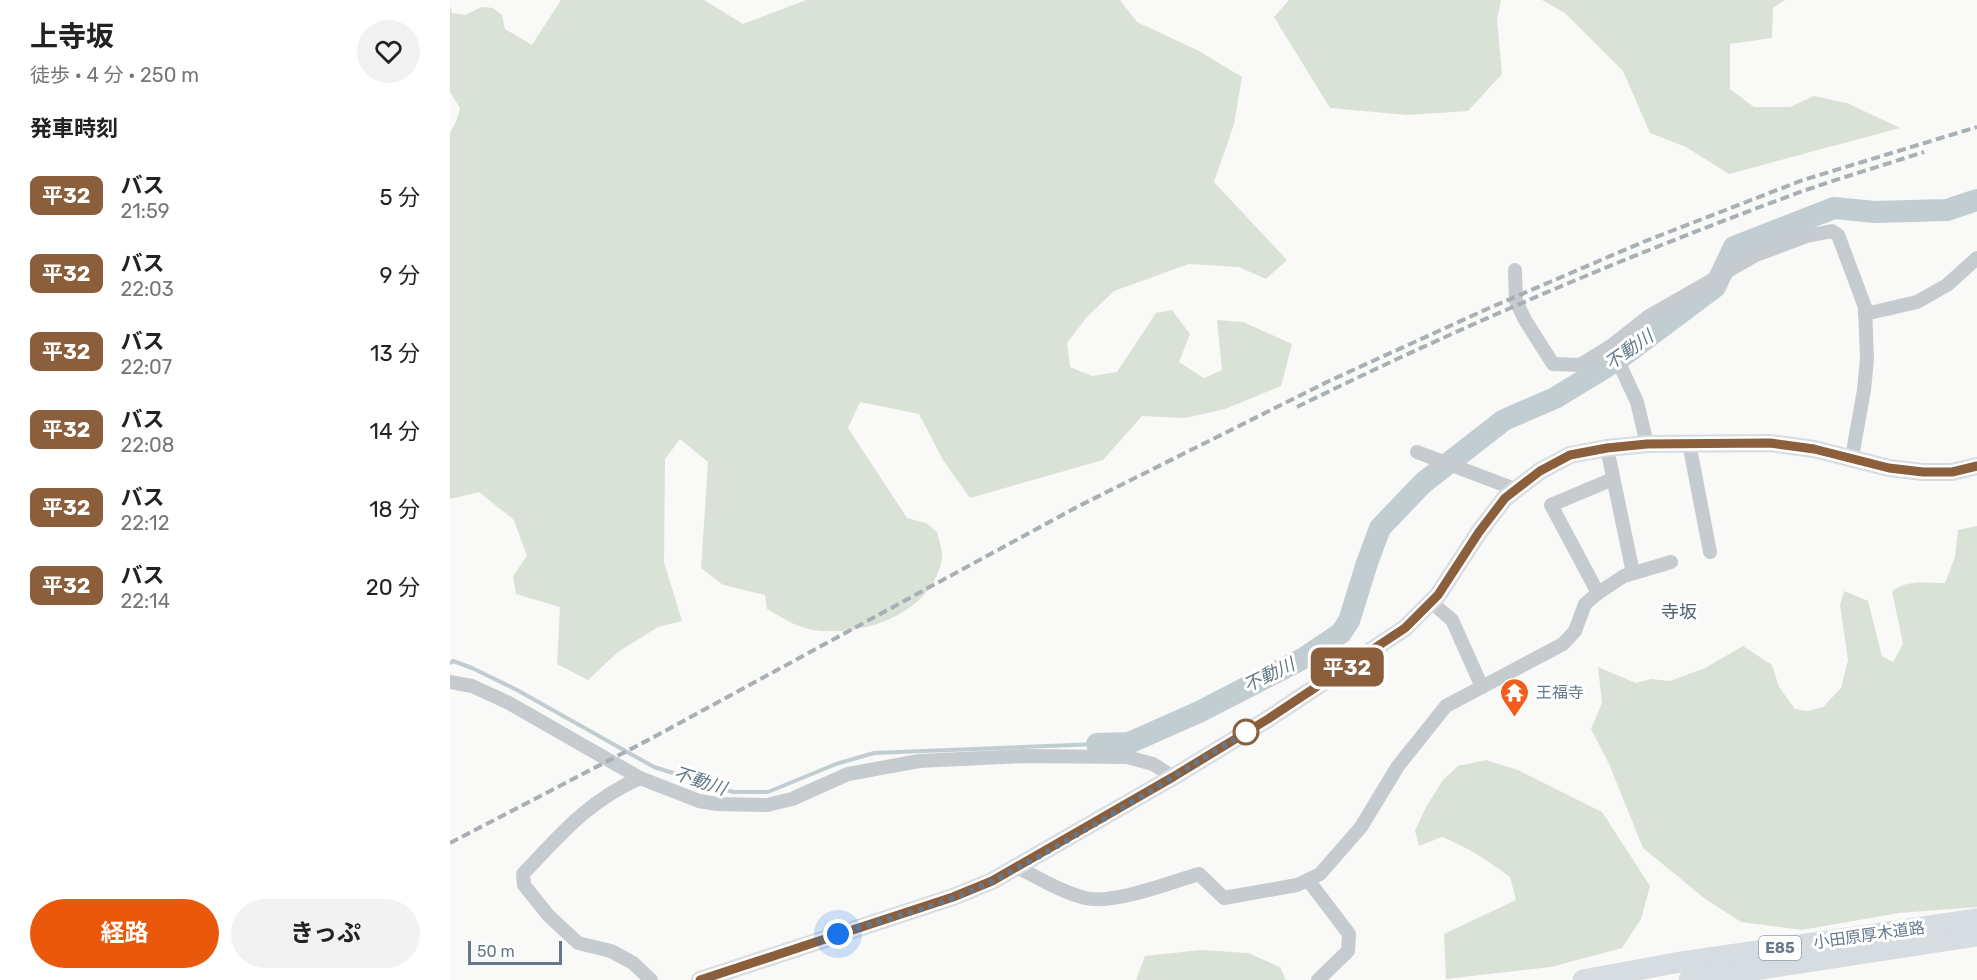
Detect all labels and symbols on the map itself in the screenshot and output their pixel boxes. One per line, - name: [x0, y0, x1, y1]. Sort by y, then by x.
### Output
- water label: 不動川: [1601, 324, 1659, 374]
- district label: 寺坂: [1661, 601, 1697, 623]
- line badge: 平32: [1312, 648, 1382, 686]
- water label: 不動川: [1240, 652, 1300, 697]
- temple icon: 王福寺: [1499, 676, 1531, 718]
- place label: 王福寺: [1536, 683, 1584, 702]
- unlabelled marker: [1233, 719, 1259, 745]
- water label: 不動川: [671, 762, 731, 800]
- street label: 小田原厚木道路: [1812, 918, 1926, 952]
- your location: [823, 919, 853, 949]
- road number: E85: [1759, 936, 1801, 960]
- scale bar: [468, 938, 562, 966]

